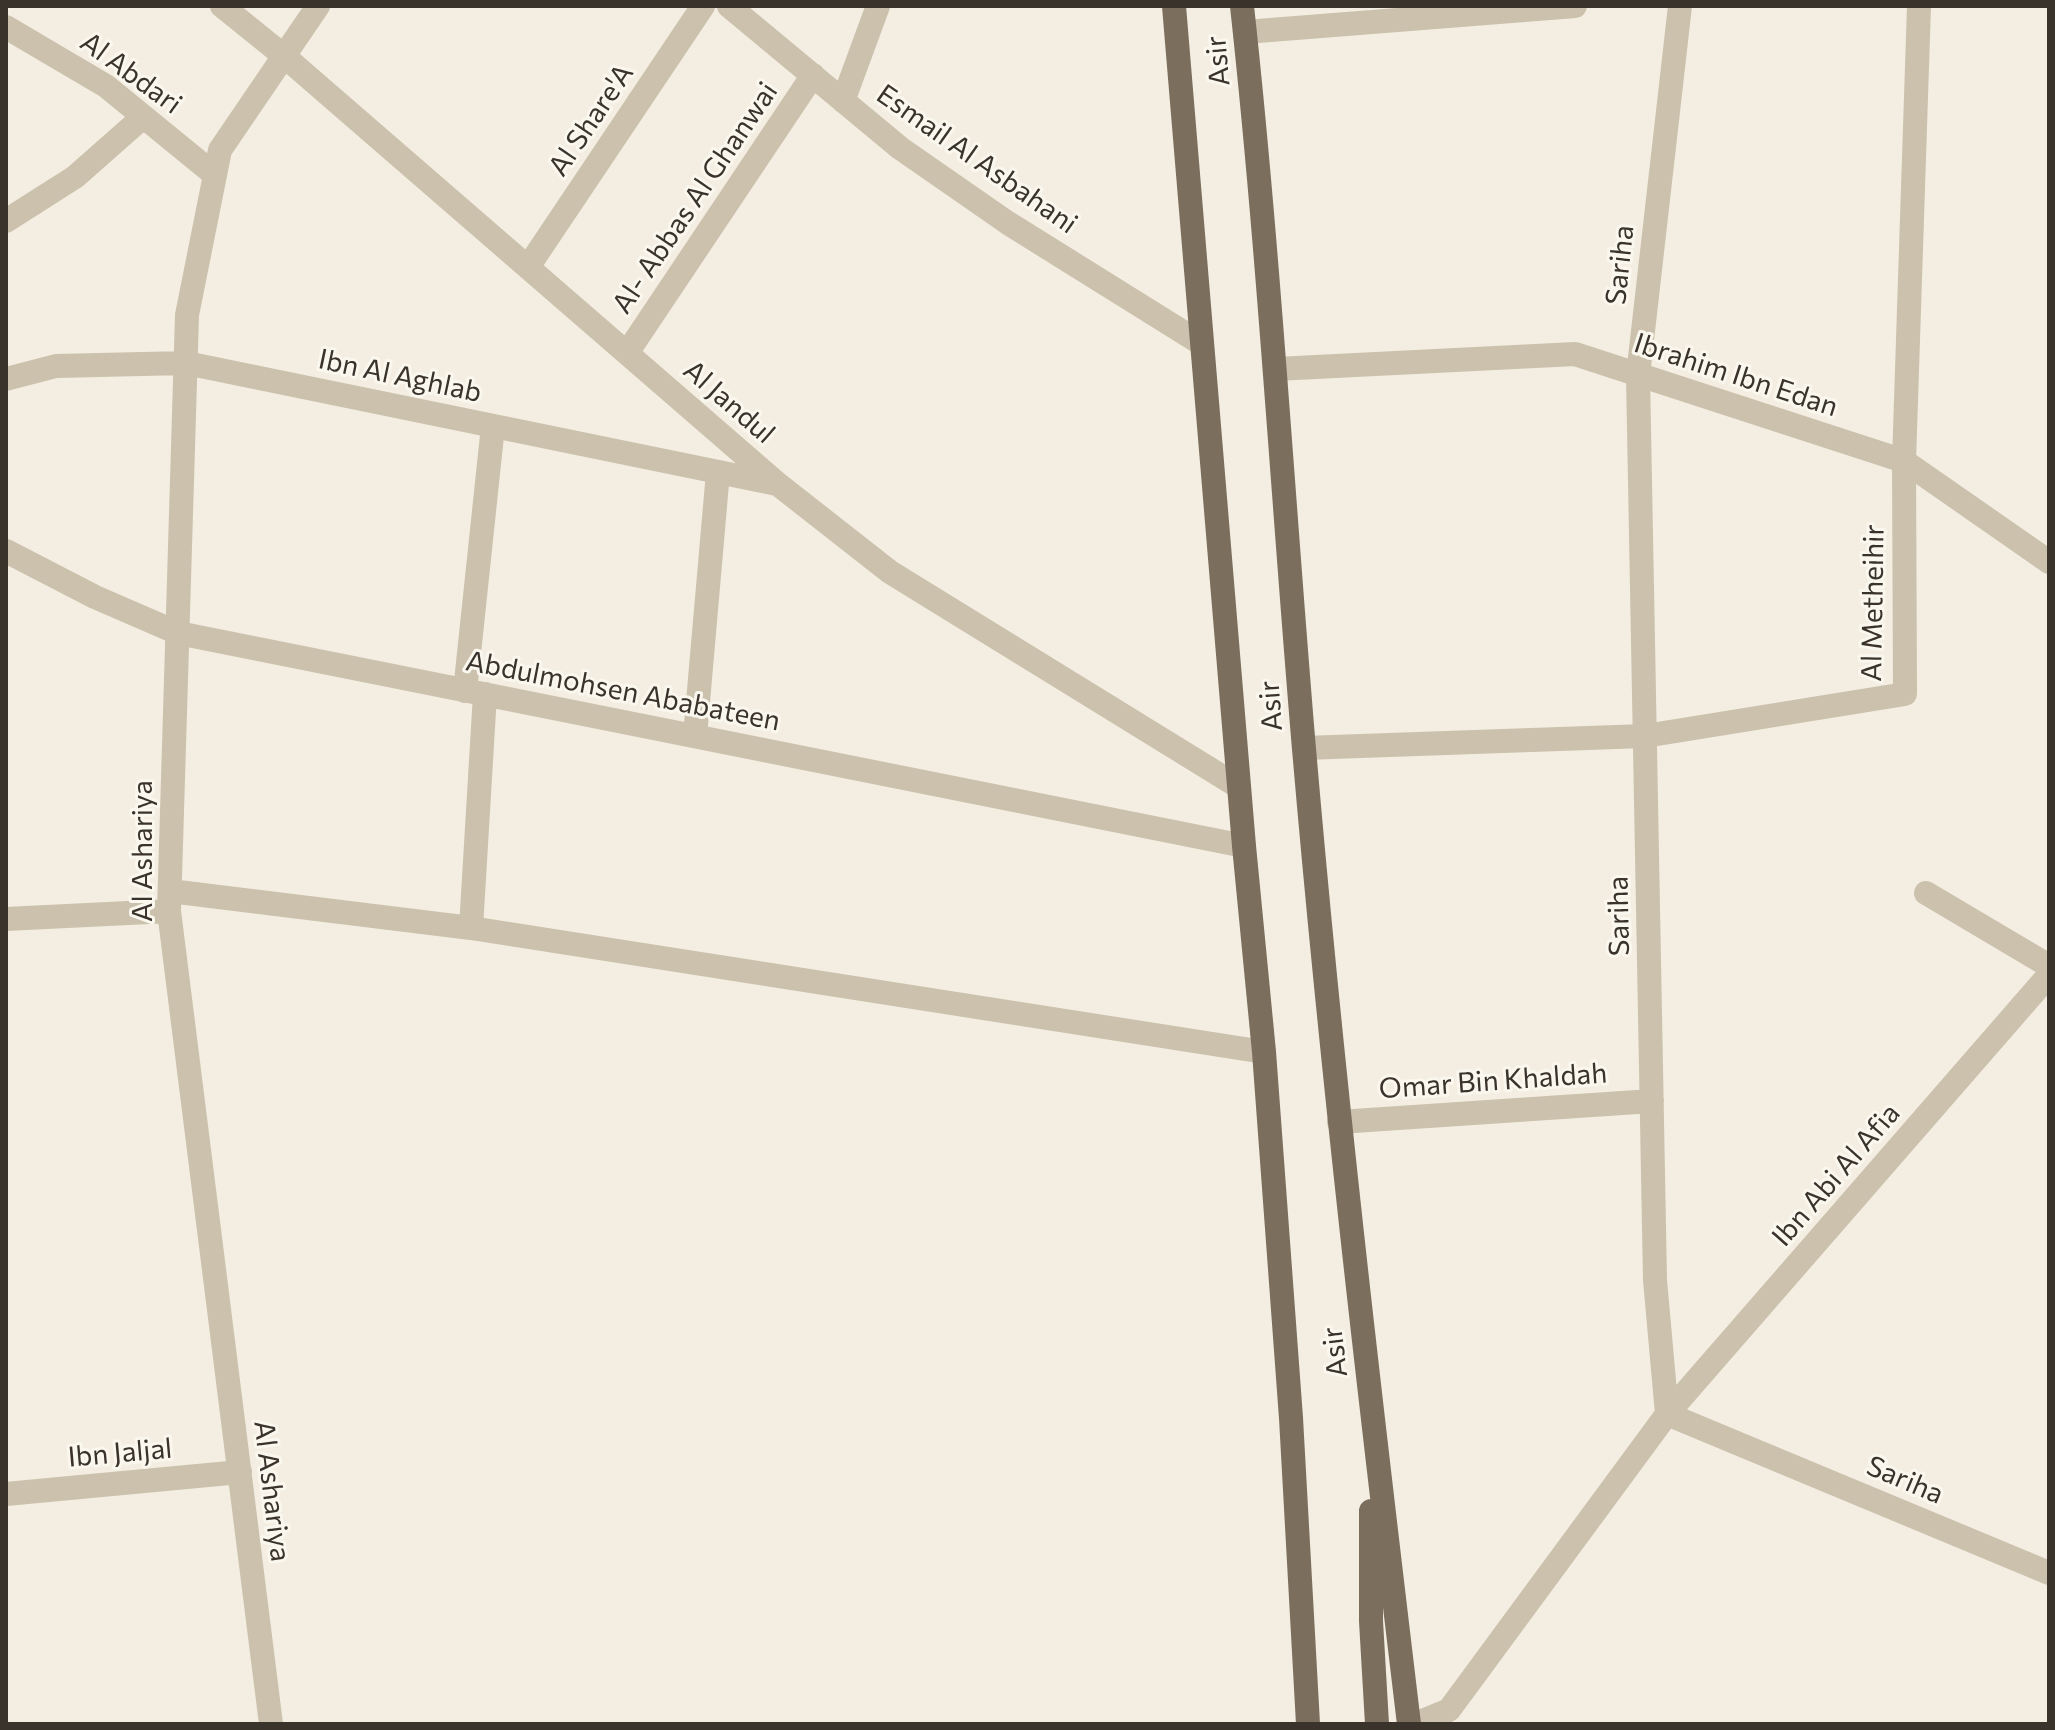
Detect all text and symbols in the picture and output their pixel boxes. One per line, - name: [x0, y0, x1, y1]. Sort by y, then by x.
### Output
- street label: Al Abdari: [74, 25, 188, 121]
- street label: Asir: [1199, 34, 1237, 88]
- street label: Al Share'A: [541, 58, 641, 182]
- street label: Al- Abbas Al Ghanwai: [605, 76, 785, 320]
- street label: Esmail Al Asbahani: [870, 77, 1084, 241]
- street label: Sariha: [1599, 223, 1641, 307]
- street label: Ibrahim Ibn Edan: [1630, 326, 1842, 424]
- street label: Ibn Al Aghlab: [315, 342, 485, 410]
- street label: Al Jandul: [677, 353, 781, 451]
- street label: Al Metheihir: [1855, 524, 1891, 682]
- street label: Abdulmohsen Ababateen: [463, 644, 783, 738]
- street label: Asir: [1252, 680, 1290, 732]
- street label: Al Ashariya: [126, 780, 160, 922]
- street label: Sariha: [1602, 876, 1636, 956]
- street label: Omar Bin Khaldah: [1378, 1056, 1608, 1106]
- street label: Ibn Abi Al Afia: [1765, 1097, 1907, 1253]
- street label: Asir: [1315, 1325, 1355, 1379]
- street label: Al Ashariya: [247, 1419, 297, 1563]
- street label: Ibn Jaljal: [66, 1432, 174, 1474]
- street label: Sariha: [1862, 1449, 1948, 1511]

